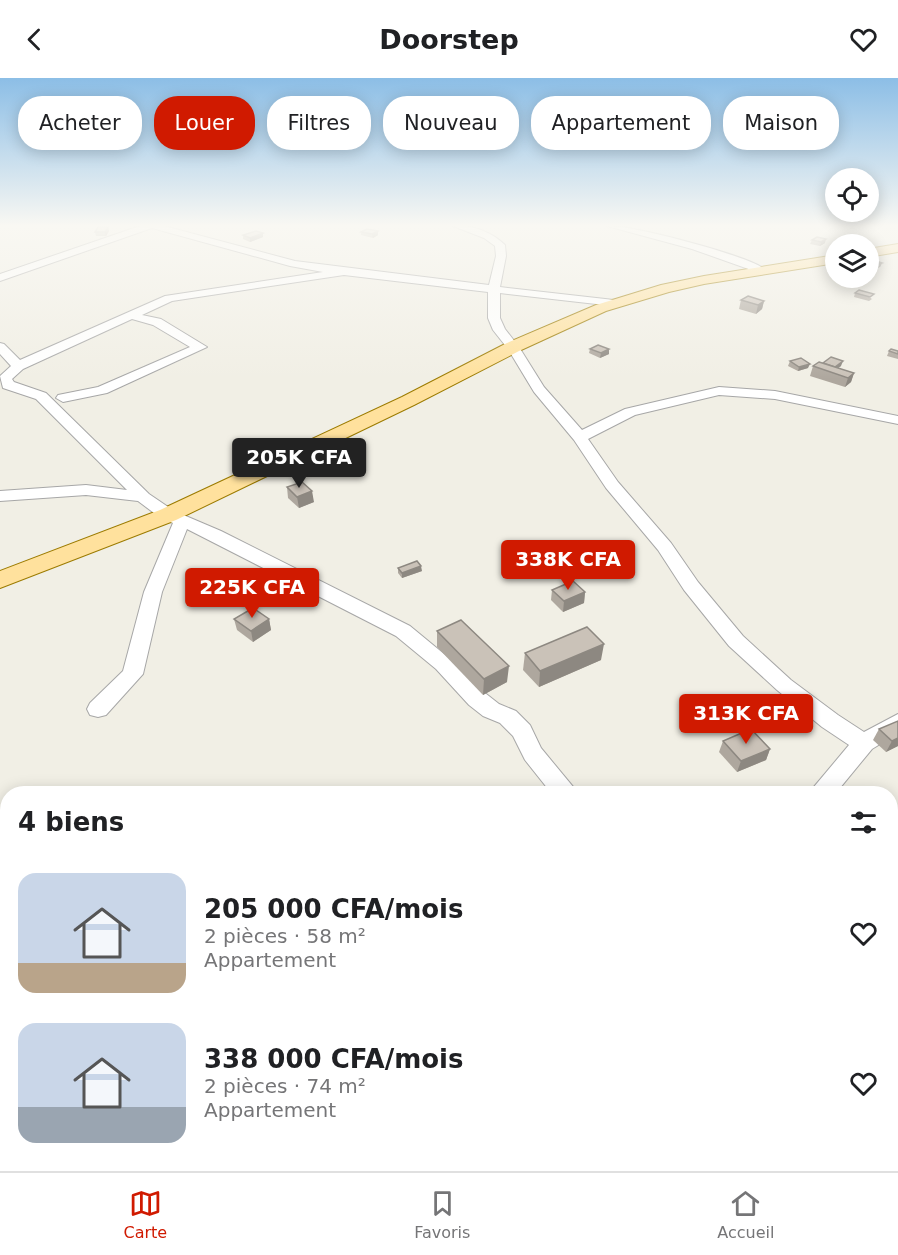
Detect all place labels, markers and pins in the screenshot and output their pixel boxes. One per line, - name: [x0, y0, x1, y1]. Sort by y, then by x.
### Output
- pin: 205K CFA: [237, 438, 361, 489]
- pin: 338K CFA: [506, 540, 630, 591]
- pin: 225K CFA: [190, 568, 314, 619]
- pin: 313K CFA: [684, 694, 808, 745]

